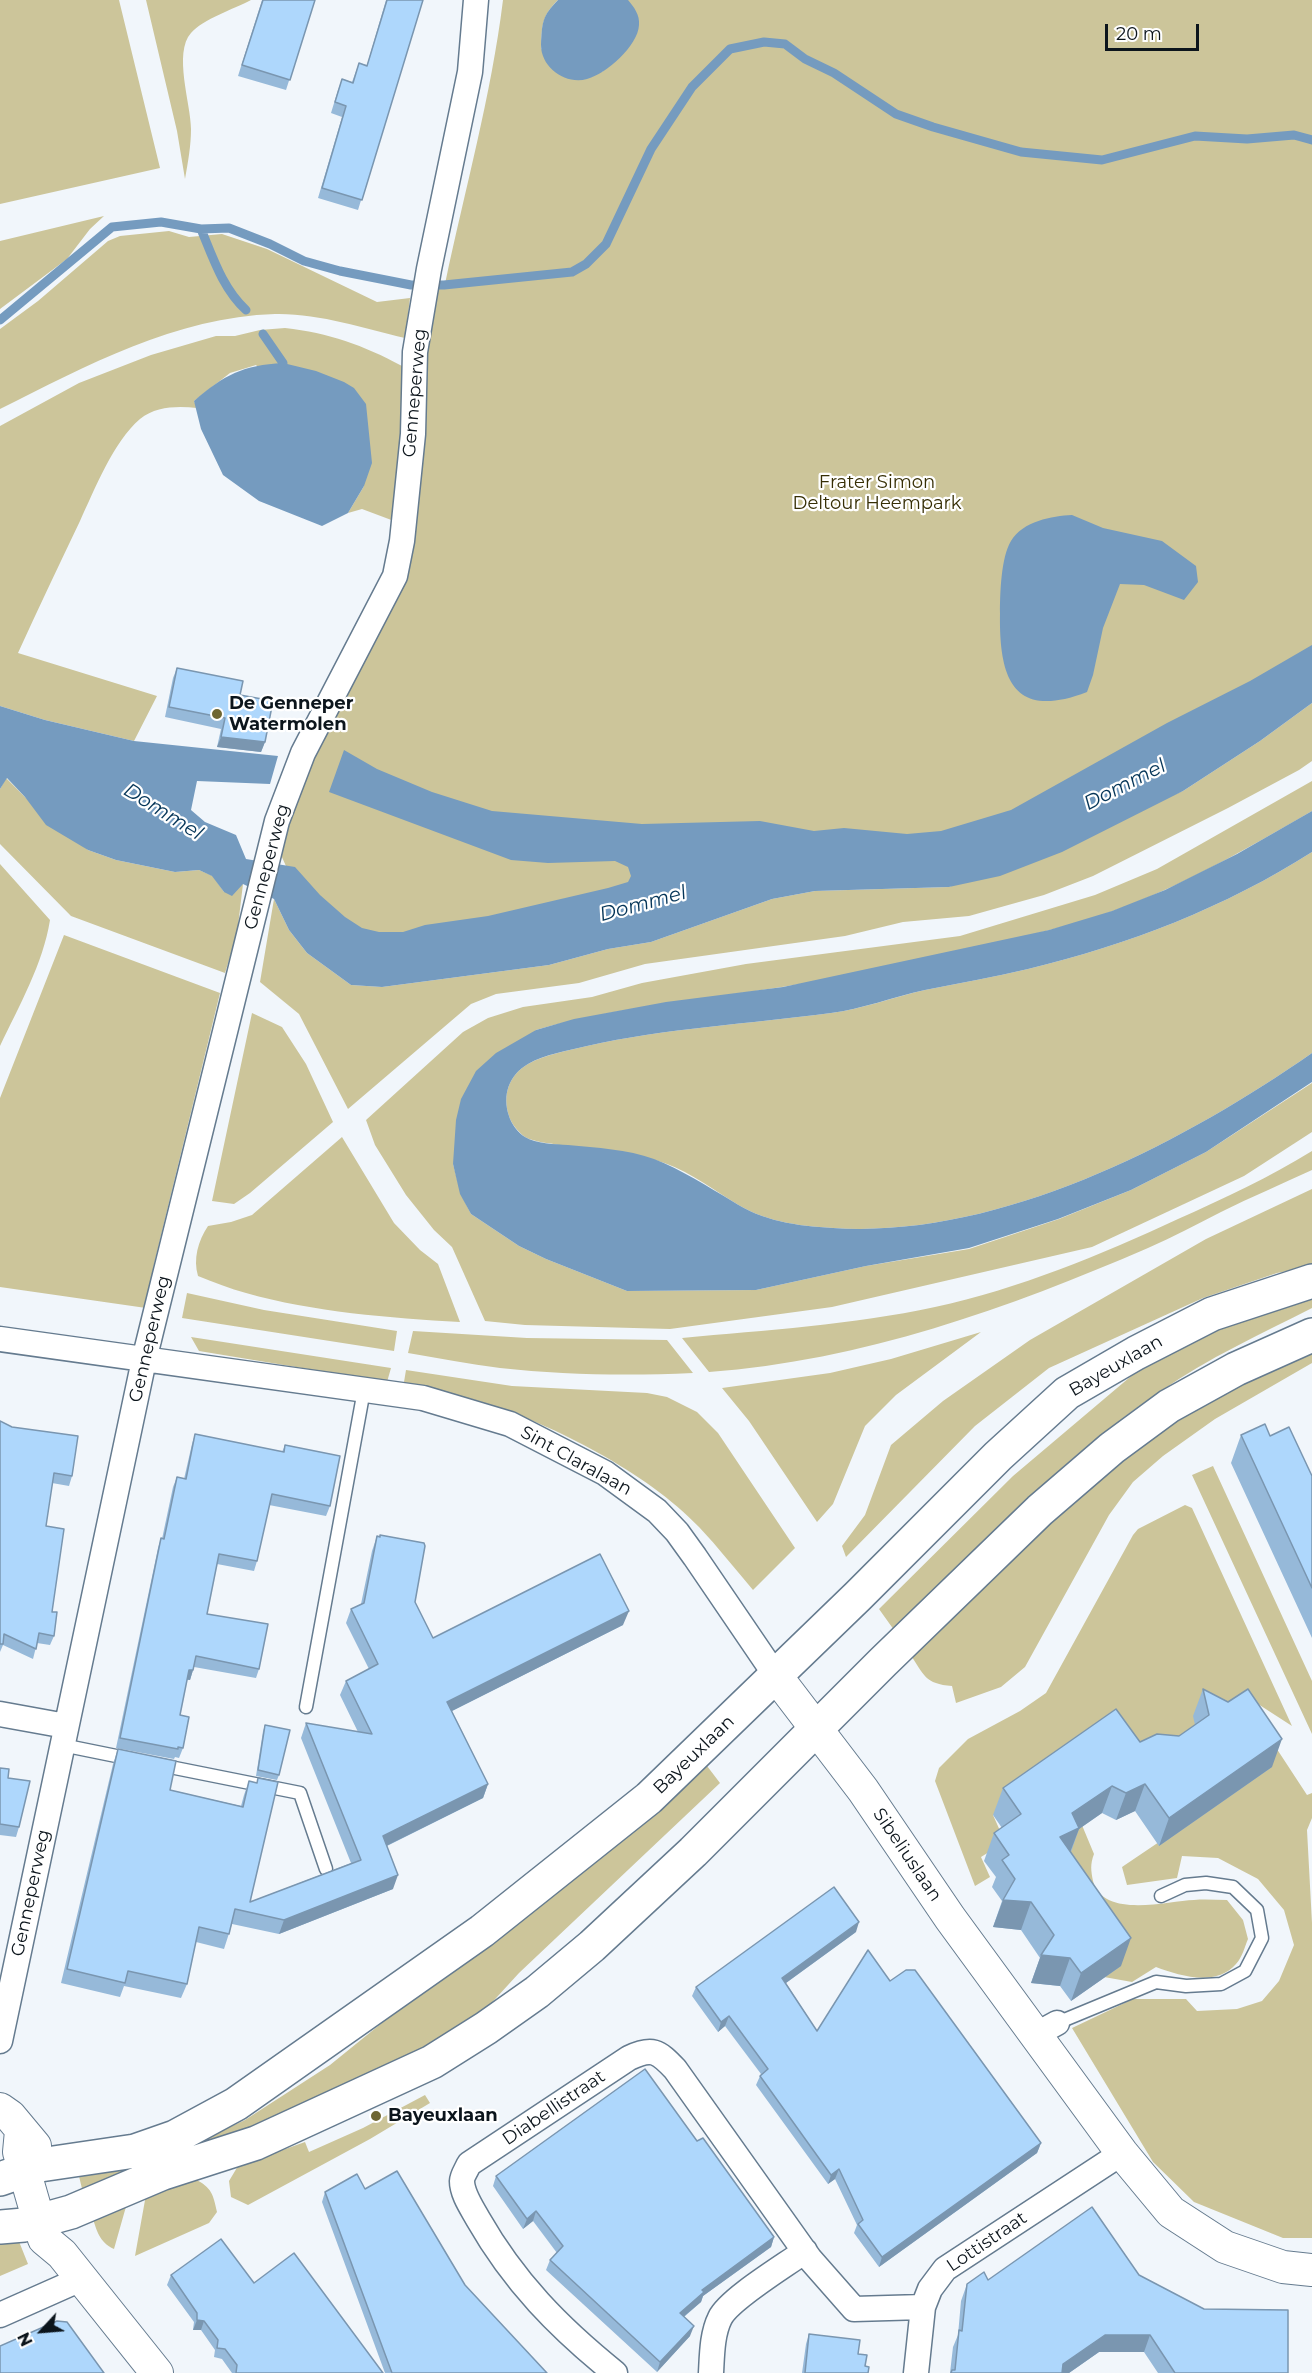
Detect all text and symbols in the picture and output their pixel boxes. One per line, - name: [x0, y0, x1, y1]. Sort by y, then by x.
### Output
- scale bar: [1108, 12, 1202, 50]
- text: 20 m: [1116, 23, 1162, 45]
- street label: Genneperweg: [399, 328, 431, 458]
- park label: Frater Simon Deltour Heempark: [793, 472, 961, 514]
- place label: De Genneper Watermolen: [229, 693, 353, 736]
- marker: De Genneper Watermolen: [210, 707, 224, 721]
- water label: Dommel: [1080, 754, 1170, 816]
- water label: Dommel: [119, 778, 207, 846]
- street label: Genneperweg: [240, 802, 294, 932]
- water label: Dommel: [597, 881, 689, 927]
- street label: Genneperweg: [125, 1274, 175, 1404]
- street label: Bayeuxlaan: [1065, 1331, 1167, 1401]
- street label: Sint Claralaan: [517, 1422, 635, 1500]
- street label: Bayeuxlaan: [649, 1711, 739, 1799]
- street label: Sibeliuslaan: [868, 1804, 946, 1906]
- street label: Genneperweg: [7, 1828, 55, 1958]
- street label: Diabellistraat: [499, 2066, 609, 2150]
- place label: Bayeuxlaan: [388, 2105, 498, 2127]
- marker: Bayeuxlaan: [369, 2109, 383, 2123]
- street label: Lottistraat: [943, 2207, 1031, 2277]
- north arrow: [12, 2301, 72, 2361]
- text: N: [14, 2329, 37, 2349]

